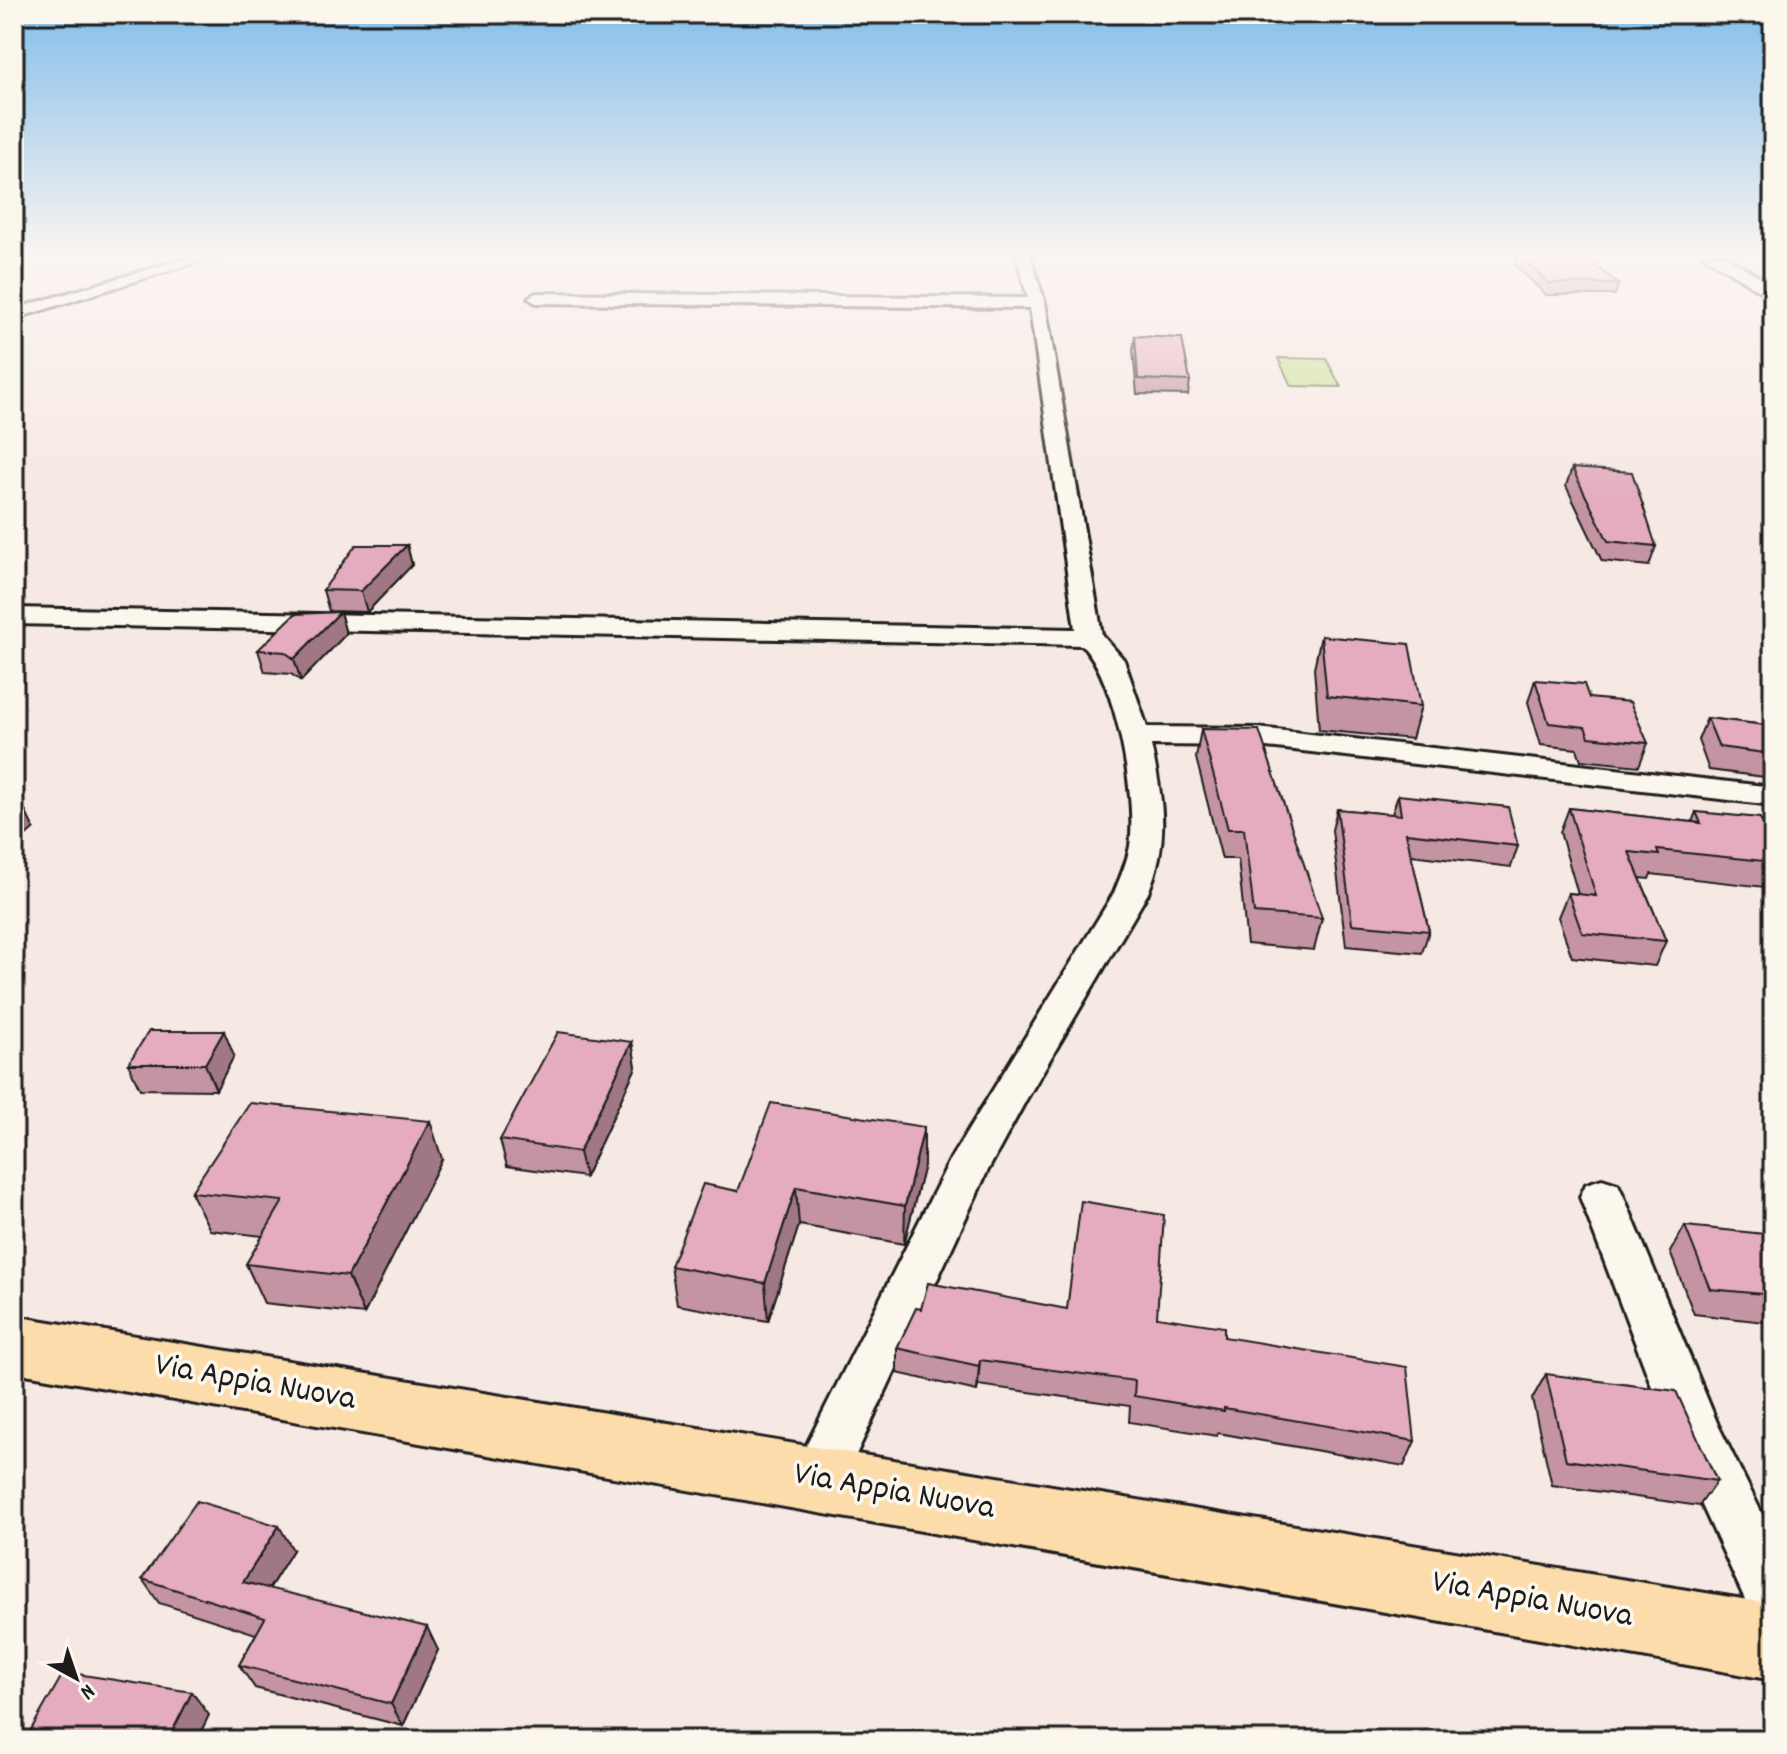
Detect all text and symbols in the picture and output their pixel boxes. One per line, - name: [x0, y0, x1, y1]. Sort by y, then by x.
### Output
- street label: Via Appia Nuova: [151, 1342, 360, 1426]
- street label: Via Appia Nuova: [790, 1451, 999, 1535]
- street label: Via Appia Nuova: [1428, 1559, 1637, 1643]
- north arrow: [36, 1638, 116, 1718]
- text: N: [72, 1675, 101, 1706]

